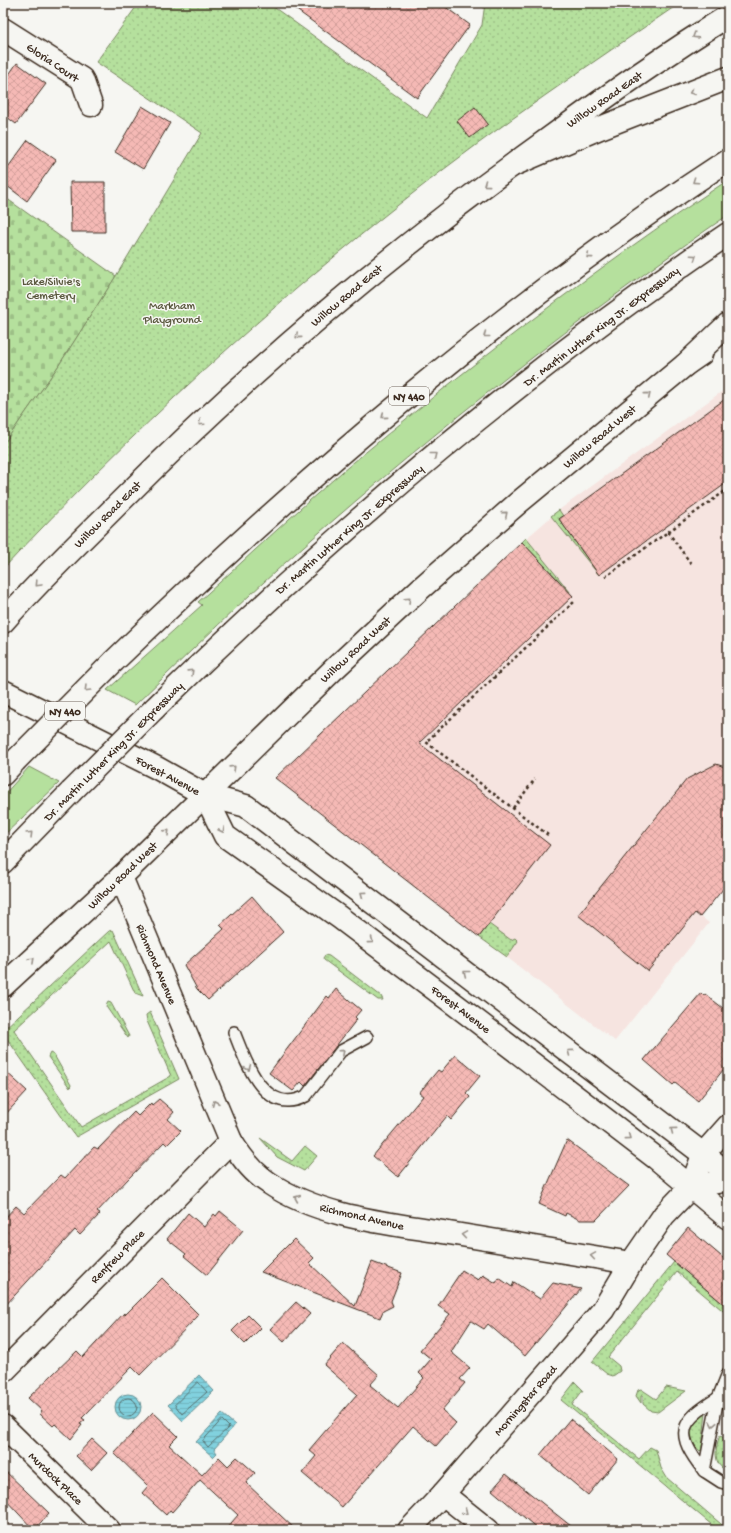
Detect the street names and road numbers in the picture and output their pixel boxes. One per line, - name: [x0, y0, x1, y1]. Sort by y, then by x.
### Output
- street label: Gloria Court: [23, 41, 82, 87]
- street label: Willow Road East: [565, 69, 646, 132]
- street label: Willow Road East: [309, 262, 387, 330]
- street label: Dr. Martin Luther King Jr. Expressway: [521, 264, 683, 391]
- road number: NY 440: [389, 387, 429, 405]
- street label: Willow Road West: [561, 402, 641, 472]
- street label: Dr. Martin Luther King Jr. Expressway: [273, 462, 427, 599]
- street label: Willow Road East: [72, 478, 146, 552]
- street label: Willow Road West: [318, 613, 395, 687]
- street label: Dr. Martin Luther King Jr. Expressway: [41, 680, 187, 826]
- road number: NY 440: [45, 702, 85, 720]
- street label: Forest Avenue: [132, 753, 202, 800]
- street label: Willow Road West: [86, 839, 162, 913]
- street label: Richmond Avenue: [132, 923, 179, 1008]
- street label: Forest Avenue: [426, 983, 493, 1038]
- street label: Richmond Avenue: [318, 1201, 406, 1235]
- street label: Renfrew Place: [88, 1227, 149, 1287]
- street label: Morningstar Road: [492, 1362, 562, 1439]
- street label: Murdock Place: [25, 1450, 85, 1509]

